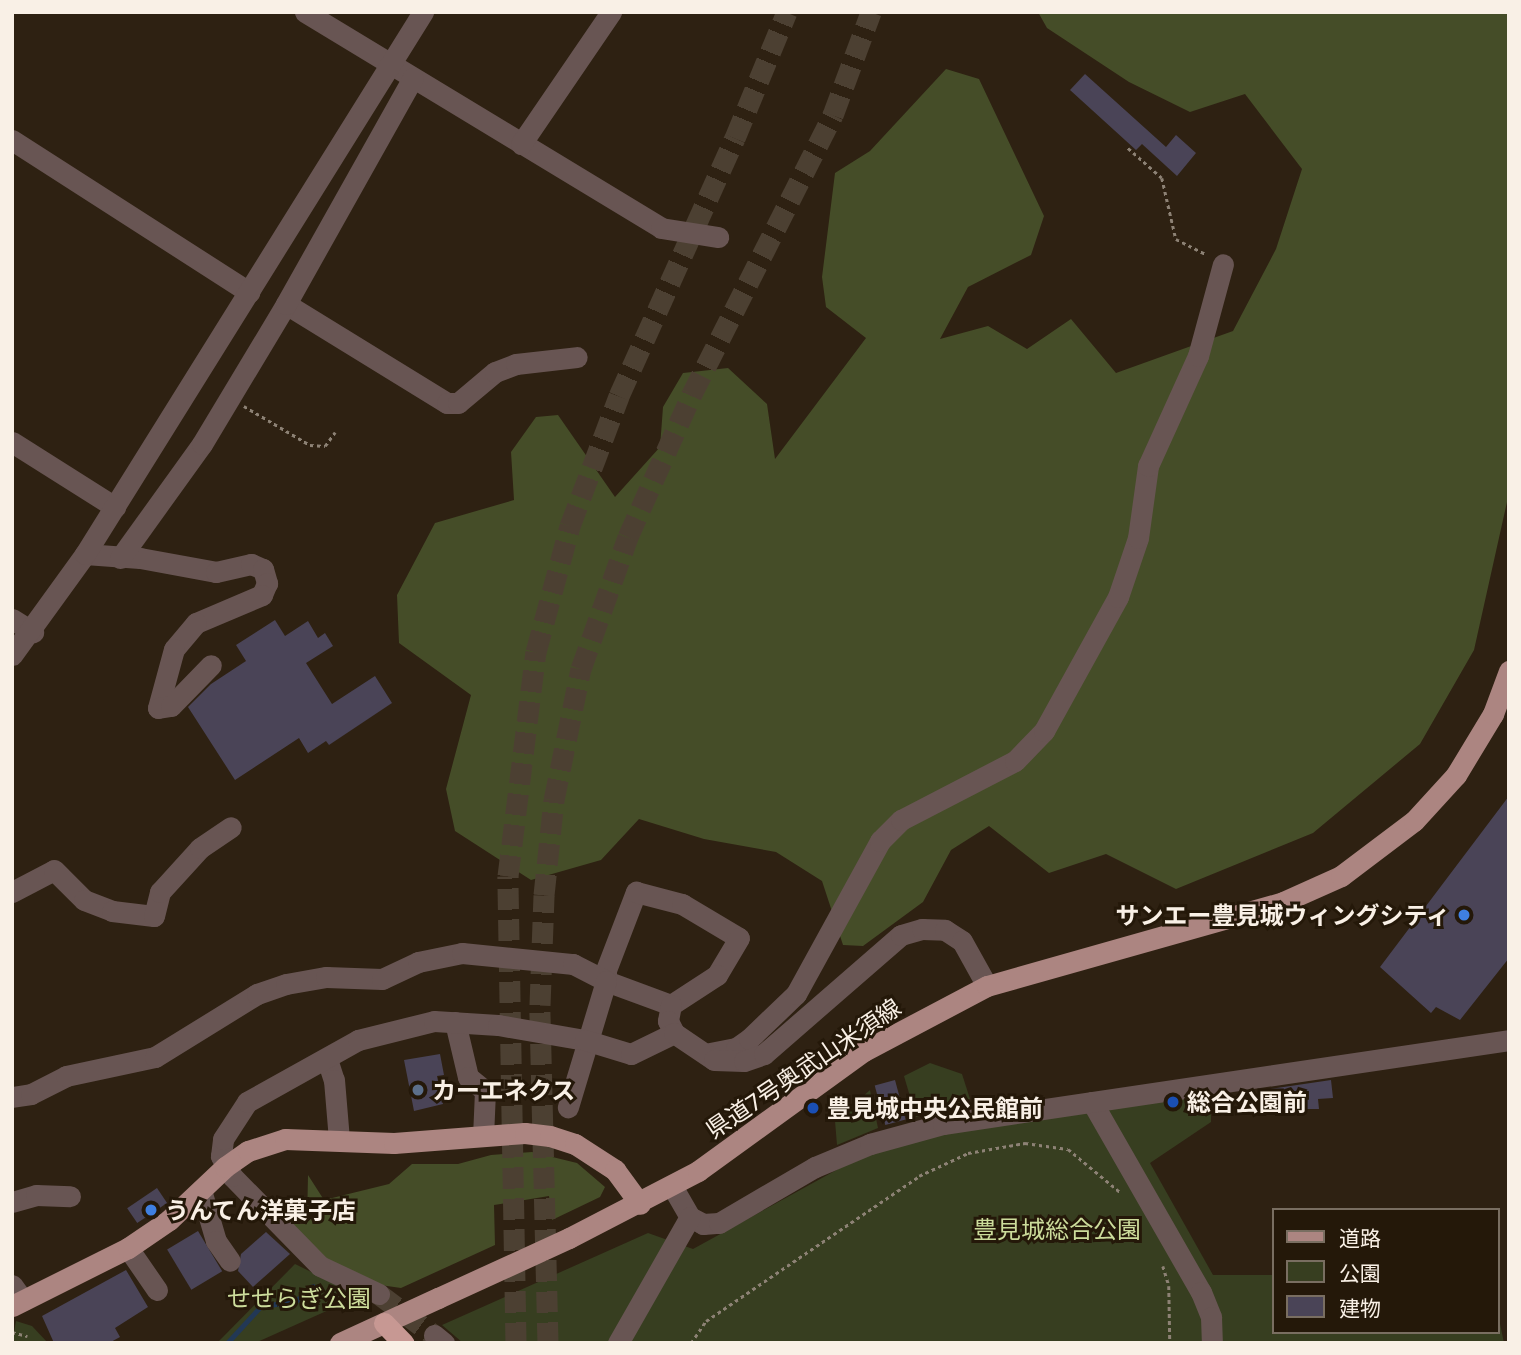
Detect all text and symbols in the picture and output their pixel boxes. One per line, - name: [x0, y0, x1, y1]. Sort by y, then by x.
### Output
- place label: サンエー豊見城ウィングシティ: [1114, 901, 1450, 929]
- marker: サンエー豊見城ウィングシティ: [1456, 907, 1472, 923]
- street label: 県道7号奥武山米須線: [700, 992, 906, 1144]
- place label: カーエネクス: [432, 1076, 576, 1104]
- marker: カーエネクス: [410, 1082, 426, 1098]
- place label: 総合公園前: [1187, 1088, 1307, 1116]
- place label: 豊見城中央公民館前: [827, 1094, 1043, 1122]
- marker: 総合公園前: [1165, 1094, 1181, 1110]
- marker: 豊見城中央公民館前: [805, 1100, 821, 1116]
- place label: うんてん洋菓子店: [165, 1196, 357, 1224]
- marker: うんてん洋菓子店: [143, 1202, 159, 1218]
- legend: [1272, 1208, 1500, 1334]
- park label: 豊見城総合公園: [973, 1215, 1141, 1243]
- text: 道路: [1339, 1225, 1381, 1250]
- text: 公園: [1339, 1260, 1381, 1285]
- park label: せせらぎ公園: [227, 1284, 371, 1312]
- text: 建物: [1339, 1295, 1381, 1320]

